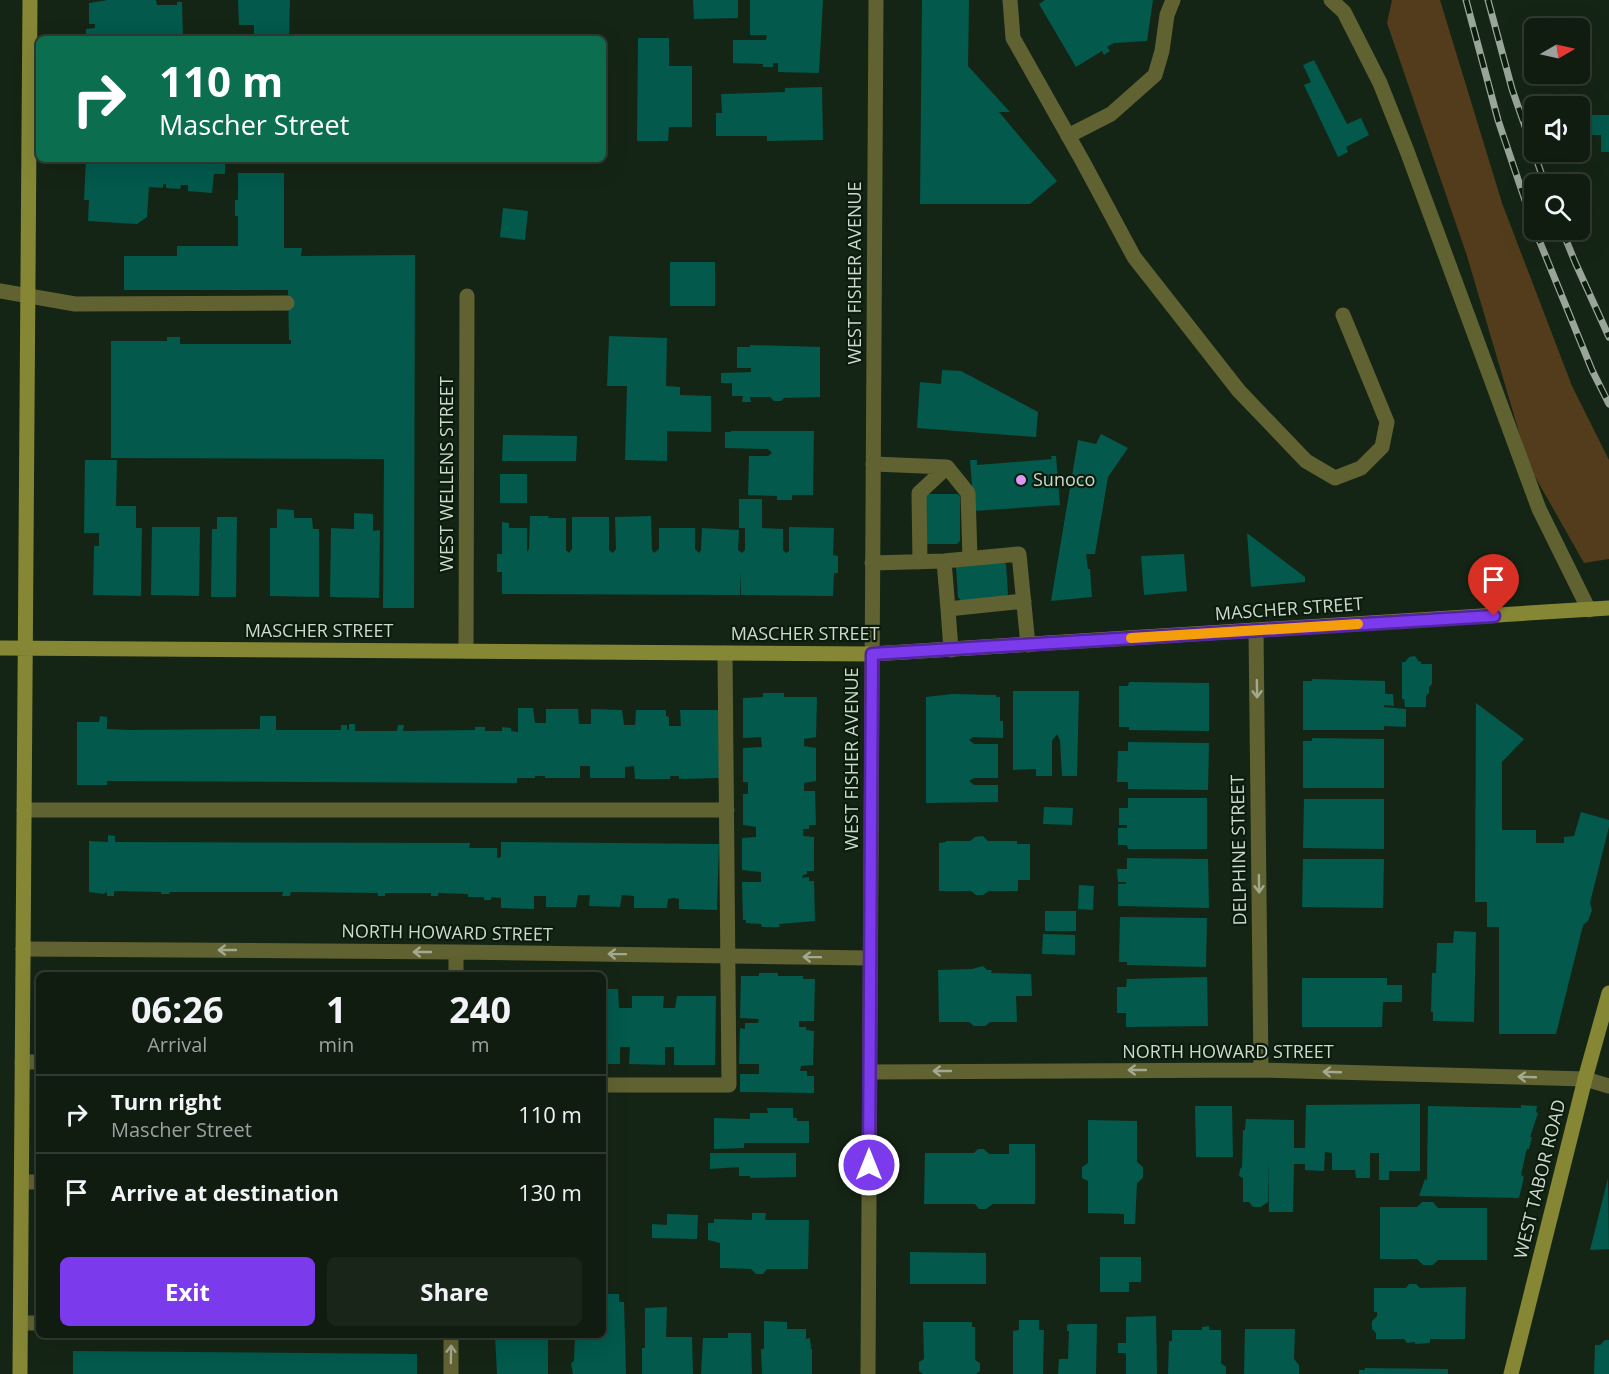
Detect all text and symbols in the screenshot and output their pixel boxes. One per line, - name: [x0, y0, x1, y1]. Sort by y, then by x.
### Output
- north arrow: [1524, 18, 1590, 84]
- map controls: [1524, 18, 1590, 240]
- text: 110 m: [159, 52, 283, 109]
- icon: right: [60, 60, 138, 138]
- button: sound: [1524, 96, 1590, 162]
- text: Mascher Street: [159, 106, 349, 143]
- button: search: [1524, 174, 1590, 240]
- street label: WEST FISHER AVENUE: [842, 181, 866, 365]
- street label: WEST WELLENS STREET: [434, 376, 458, 572]
- place label: Sunoco: [1033, 467, 1095, 491]
- marker: Sunoco: [1014, 473, 1028, 487]
- pin: [1468, 554, 1519, 616]
- icon: arrive: [1477, 563, 1510, 596]
- street label: MASCHER STREET: [1214, 591, 1364, 625]
- street label: MASCHER STREET: [245, 618, 393, 642]
- street label: MASCHER STREET: [731, 621, 879, 645]
- street label: WEST FISHER AVENUE: [839, 667, 863, 851]
- one-way arrow: [1251, 679, 1263, 699]
- street label: DELPHINE STREET: [1225, 774, 1251, 926]
- one-way arrow: [1253, 874, 1265, 894]
- street label: NORTH HOWARD STREET: [341, 918, 553, 946]
- one-way arrow: [217, 944, 237, 956]
- one-way arrow: [412, 946, 432, 957]
- one-way arrow: [607, 948, 627, 960]
- one-way arrow: [802, 952, 822, 963]
- text: 06:26: [131, 985, 224, 1034]
- text: 1: [326, 985, 347, 1034]
- text: 240: [449, 985, 511, 1034]
- text: Arrival: [147, 1031, 207, 1058]
- text: min: [318, 1031, 354, 1058]
- text: m: [471, 1031, 489, 1058]
- street label: NORTH HOWARD STREET: [1122, 1039, 1334, 1063]
- one-way arrow: [1127, 1064, 1147, 1076]
- one-way arrow: [932, 1065, 952, 1077]
- one-way arrow: [1322, 1066, 1342, 1078]
- one-way arrow: [1517, 1072, 1537, 1083]
- text: Turn right: [111, 1086, 222, 1116]
- street label: WEST TABOR ROAD: [1508, 1097, 1570, 1261]
- icon: right: [60, 1098, 93, 1131]
- text: 110 m: [518, 1099, 582, 1129]
- text: Mascher Street: [111, 1116, 252, 1143]
- position arrow: [837, 1133, 901, 1197]
- icon: arrive: [60, 1176, 93, 1209]
- text: Arrive at destination: [111, 1177, 339, 1207]
- text: 130 m: [518, 1177, 582, 1207]
- button: Exit: [60, 1257, 315, 1326]
- button: Share: [327, 1257, 582, 1326]
- one-way arrow: [445, 1345, 457, 1365]

